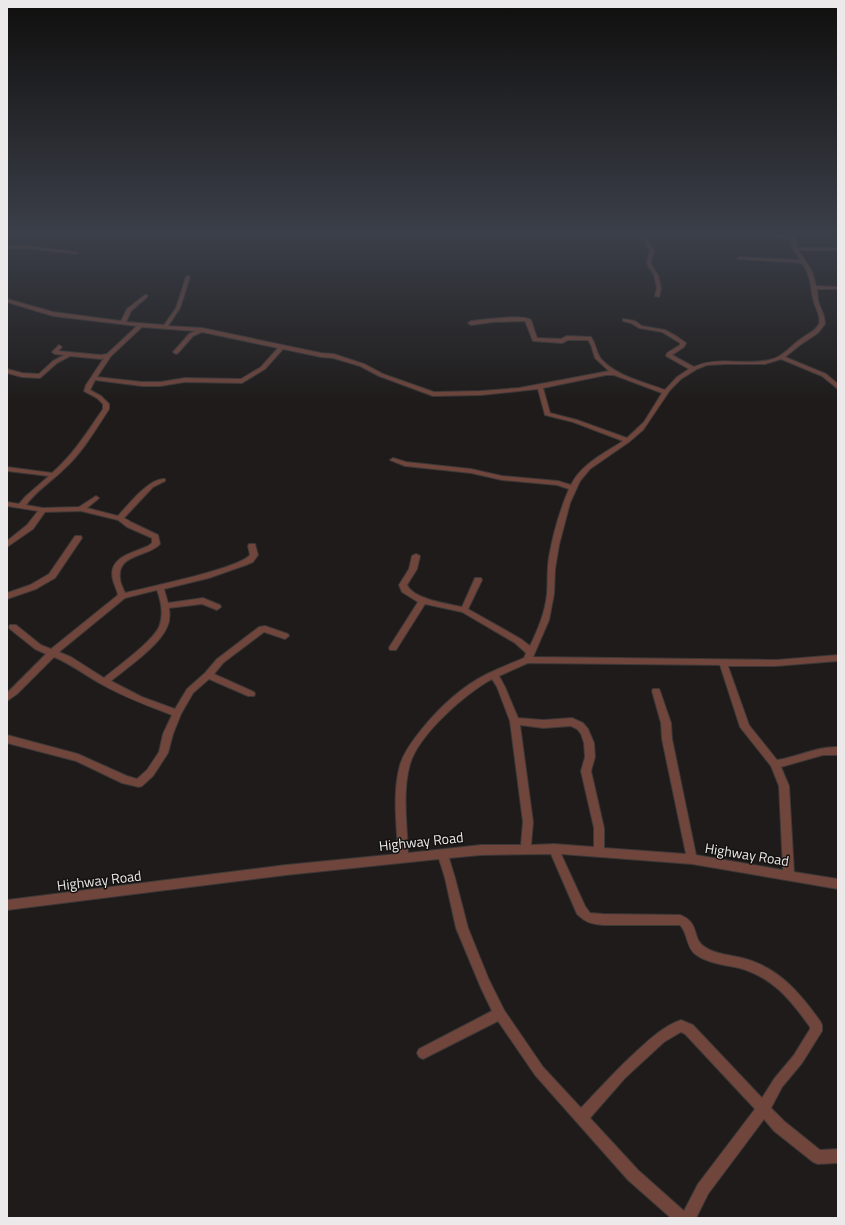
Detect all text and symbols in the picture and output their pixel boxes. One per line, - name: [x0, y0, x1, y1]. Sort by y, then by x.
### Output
- street label: Highway Road: [378, 826, 464, 856]
- street label: Highway Road: [703, 837, 791, 871]
- street label: Highway Road: [56, 864, 142, 896]

